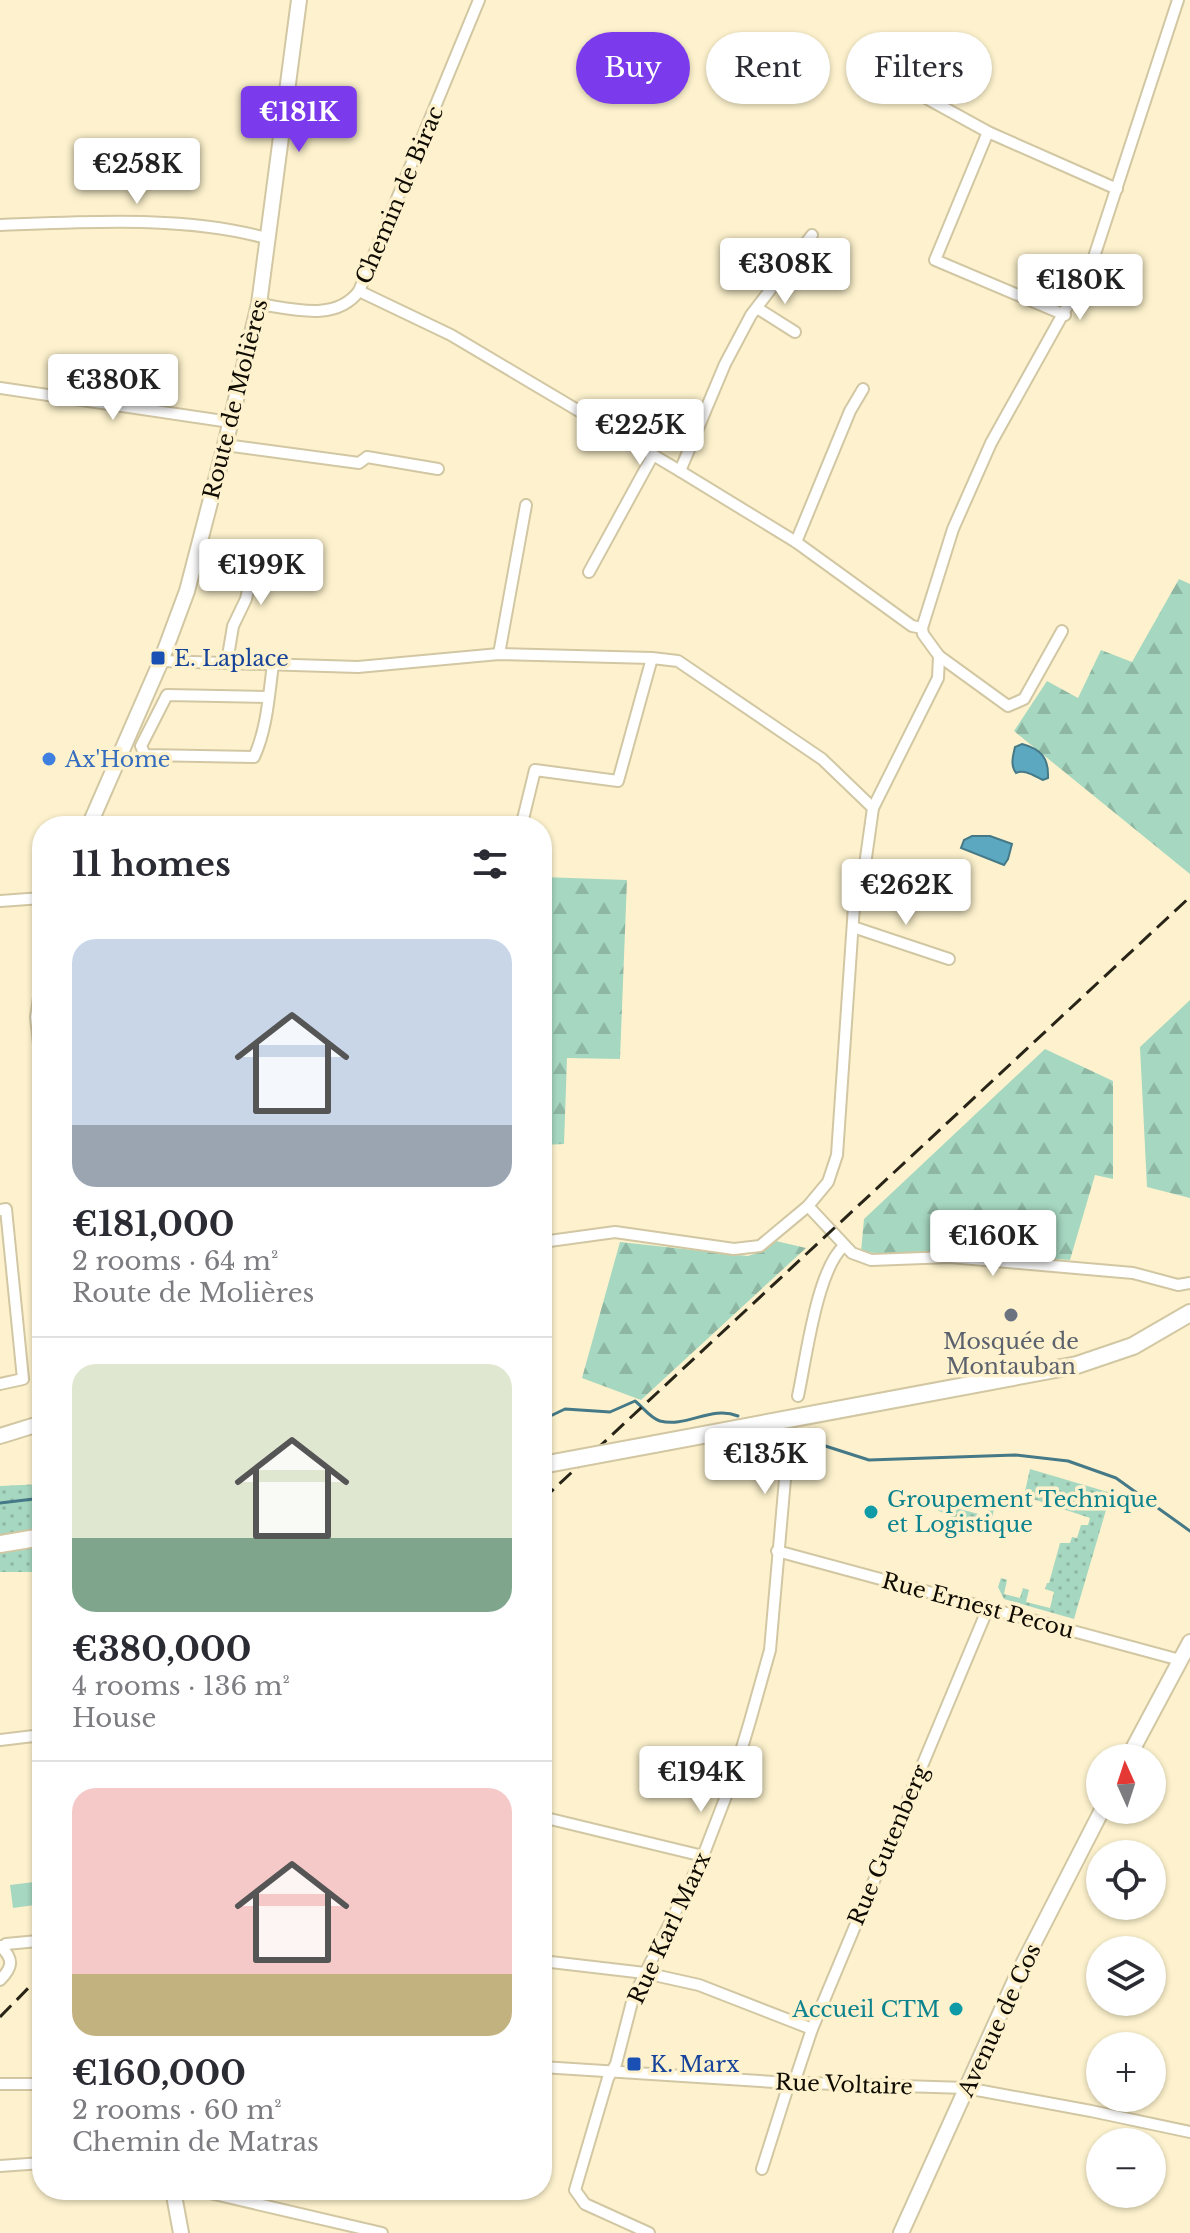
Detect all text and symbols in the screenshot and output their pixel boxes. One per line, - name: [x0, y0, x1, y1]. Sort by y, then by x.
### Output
- chip: Buy: [576, 32, 690, 104]
- chip: Rent: [706, 32, 830, 104]
- chip: Filters: [846, 32, 992, 104]
- pin: €181K: [243, 86, 355, 154]
- text: €181K: [259, 96, 339, 128]
- street label: Chemin de Birac: [350, 102, 449, 288]
- pin: €258K: [81, 138, 193, 206]
- text: €258K: [92, 148, 182, 180]
- pin: €308K: [729, 238, 841, 306]
- text: €308K: [738, 248, 832, 280]
- pin: €180K: [1024, 254, 1136, 322]
- text: €180K: [1036, 264, 1124, 296]
- street label: Route de Molières: [198, 296, 273, 502]
- pin: €380K: [57, 354, 169, 422]
- text: €380K: [66, 364, 160, 396]
- pin: €225K: [584, 399, 696, 467]
- text: €225K: [595, 409, 685, 441]
- pin: €199K: [205, 539, 317, 607]
- text: €199K: [217, 549, 305, 581]
- place label: E. Laplace: [174, 645, 289, 672]
- marker: E. Laplace: [149, 649, 167, 667]
- place label: Ax'Home: [64, 746, 170, 773]
- marker: Ax'Home: [40, 750, 58, 768]
- icon: filters: [468, 842, 512, 886]
- text: 11 homes: [72, 843, 231, 885]
- pin: €262K: [850, 859, 962, 927]
- text: €262K: [860, 869, 952, 901]
- icon: home: [220, 991, 364, 1135]
- text: €181,000: [72, 1203, 234, 1245]
- pin: €160K: [937, 1210, 1049, 1278]
- text: €160K: [948, 1220, 1038, 1252]
- text: 2 rooms · 64 m²: [72, 1245, 278, 1277]
- text: Route de Molières: [72, 1277, 314, 1309]
- marker: Mosquée de Montauban: [1002, 1306, 1020, 1324]
- place label: Mosquée de Montauban: [943, 1328, 1079, 1380]
- icon: home: [220, 1416, 364, 1560]
- pin: €135K: [709, 1428, 821, 1496]
- text: €135K: [723, 1438, 807, 1470]
- place label: Groupement Technique et Logistique: [887, 1486, 1158, 1538]
- marker: Groupement Technique et Logistique: [862, 1503, 880, 1521]
- street label: Rue Ernest Pecou: [879, 1567, 1077, 1644]
- text: €380,000: [72, 1628, 251, 1670]
- text: 4 rooms · 136 m²: [72, 1670, 290, 1702]
- text: House: [72, 1702, 156, 1734]
- north arrow: [1086, 1744, 1166, 1824]
- map controls: [1086, 1744, 1166, 2208]
- pin: €194K: [645, 1746, 757, 1814]
- text: €194K: [657, 1756, 745, 1788]
- street label: Rue Gutenberg: [843, 1760, 935, 1929]
- icon: home: [220, 1840, 364, 1984]
- button: locate: [1086, 1840, 1166, 1920]
- street label: Rue Karl Marx: [622, 1847, 717, 2008]
- button: layers: [1086, 1936, 1166, 2016]
- street label: Avenue de Cos: [952, 1939, 1047, 2102]
- place label: Accueil CTM: [791, 1996, 940, 2023]
- marker: Accueil CTM: [947, 2000, 965, 2018]
- button: +: [1086, 2032, 1166, 2112]
- place label: K. Marx: [650, 2051, 740, 2078]
- text: €160,000: [72, 2052, 246, 2094]
- marker: K. Marx: [625, 2055, 643, 2073]
- street label: Rue Voltaire: [775, 2069, 913, 2100]
- text: 2 rooms · 60 m²: [72, 2094, 282, 2126]
- text: Chemin de Matras: [72, 2126, 319, 2158]
- button: −: [1086, 2128, 1166, 2208]

